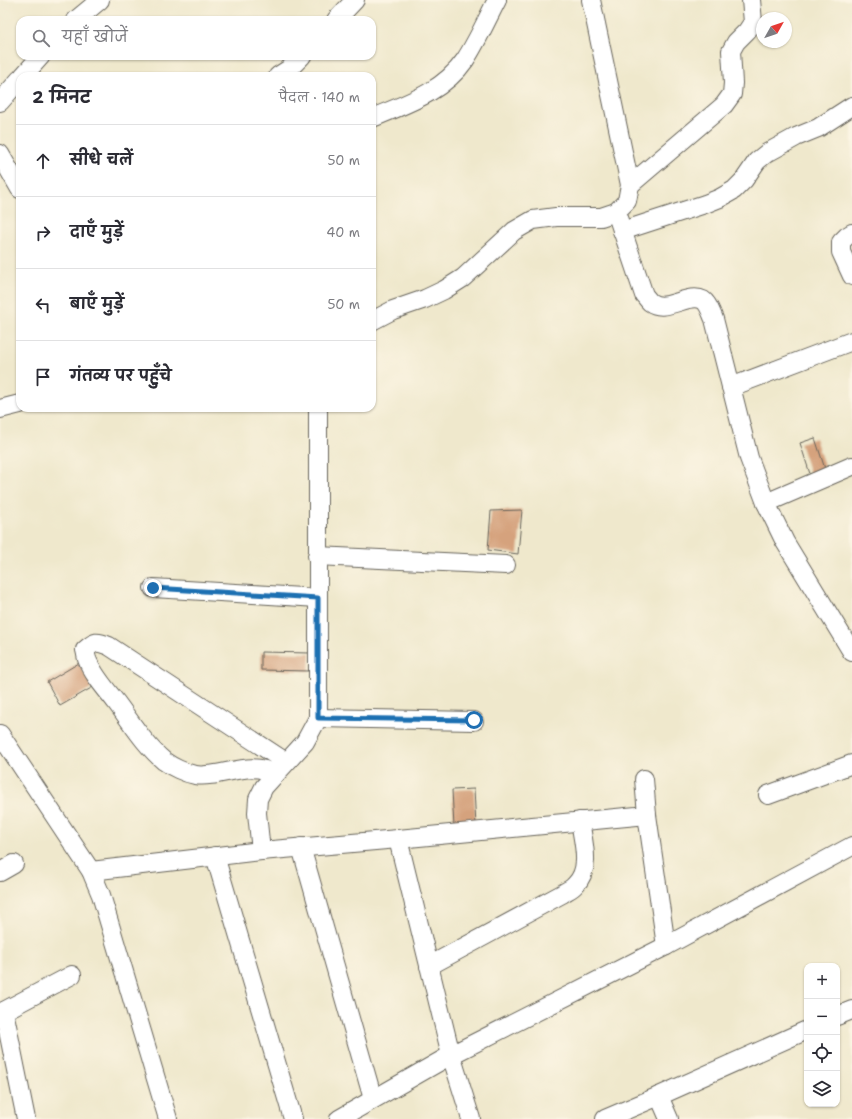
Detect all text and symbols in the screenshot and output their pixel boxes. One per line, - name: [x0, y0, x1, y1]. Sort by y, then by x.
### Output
- north arrow: [756, 12, 792, 48]
- search box: [16, 16, 376, 60]
- icon: search: [30, 27, 52, 49]
- text: यहाँ खोजें: [62, 27, 128, 47]
- text: 2 मिनट: [32, 86, 91, 108]
- text: पैदल · 140 m: [279, 89, 360, 106]
- icon: ahead: [32, 150, 54, 172]
- text: सीधे चलें: [70, 150, 133, 170]
- text: 50 m: [327, 152, 360, 169]
- icon: right: [32, 222, 54, 244]
- text: दाएँ मुड़ें: [70, 222, 124, 242]
- text: 40 m: [326, 224, 360, 241]
- icon: left: [32, 294, 54, 316]
- text: बाएँ मुड़ें: [70, 294, 124, 314]
- text: 50 m: [327, 296, 360, 313]
- icon: arrive: [32, 366, 54, 388]
- text: गंतव्य पर पहुँचे: [70, 366, 172, 386]
- route end: [144, 579, 162, 597]
- route start: [465, 711, 483, 729]
- map controls: [804, 963, 840, 1107]
- button: +: [804, 963, 840, 999]
- button: −: [804, 999, 840, 1035]
- button: locate: [804, 1035, 840, 1071]
- button: layers: [804, 1071, 840, 1107]

